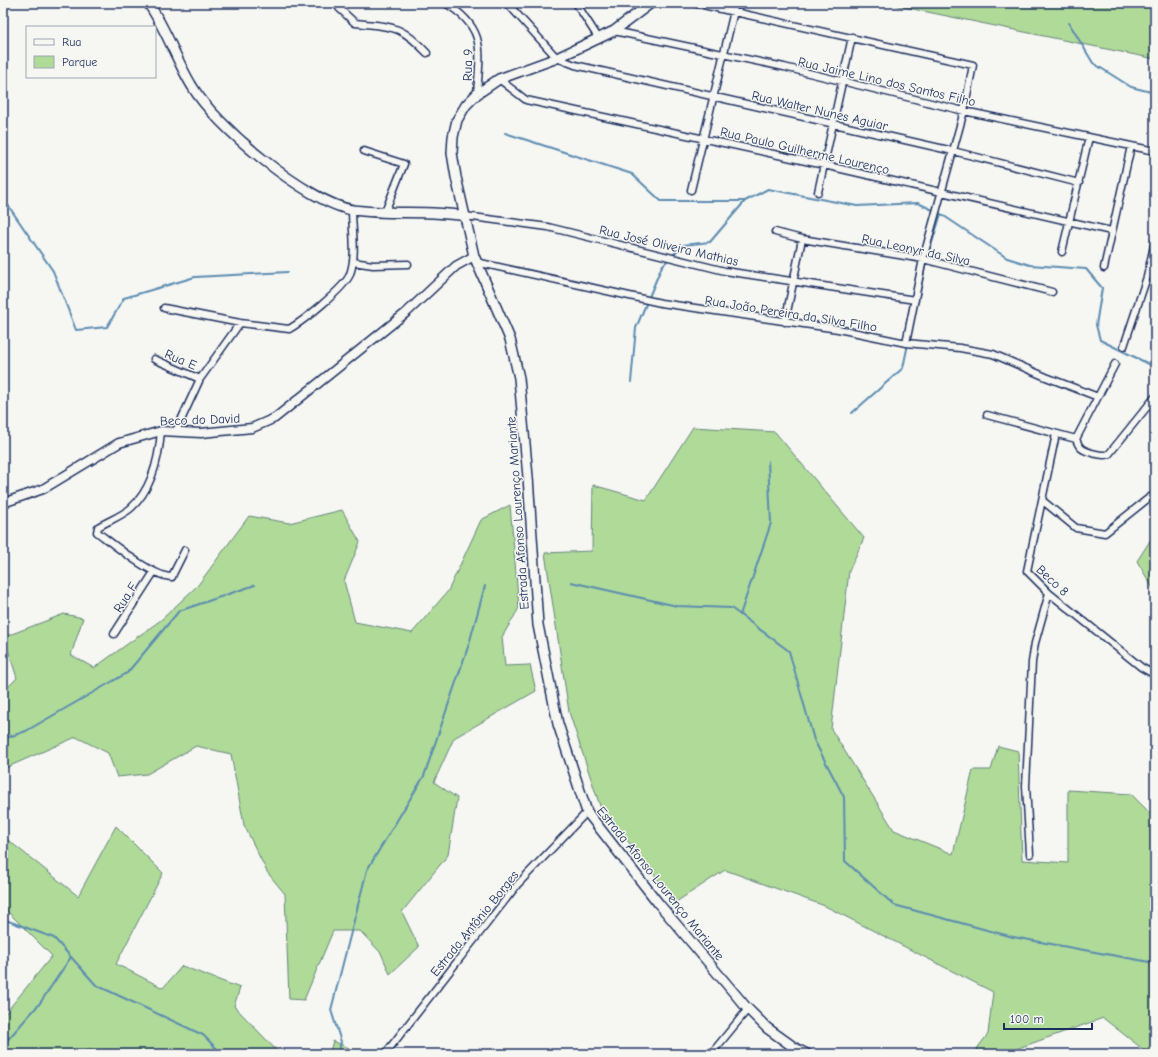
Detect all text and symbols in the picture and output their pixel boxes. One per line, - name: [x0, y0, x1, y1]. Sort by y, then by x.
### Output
- legend: [26, 26, 156, 78]
- text: Rua: [62, 35, 81, 49]
- street label: Rua 9: [460, 49, 475, 81]
- street label: Rua Jaime Lino dos Santos Filho: [797, 54, 977, 109]
- text: Parque: [62, 55, 97, 69]
- street label: Rua Walter Nunes Aguiar: [750, 88, 890, 134]
- street label: Rua Paulo Guilherme Lourenço: [719, 124, 891, 177]
- street label: Rua José Oliveira Mathias: [598, 222, 740, 269]
- street label: Rua Leonyr da Silva: [860, 231, 971, 268]
- street label: Rua João Pereira da Silva Filho: [704, 292, 878, 335]
- street label: Rua E: [163, 346, 199, 373]
- street label: Beco do David: [160, 411, 240, 428]
- street label: Estrada Afonso Lourenço Mariante: [503, 415, 532, 610]
- street label: Beco 8: [1033, 562, 1072, 599]
- street label: Rua F: [110, 579, 141, 615]
- street label: Estrada Afonso Lourenço Mariante: [594, 803, 728, 964]
- street label: Estrada Antônio Borges: [427, 868, 522, 979]
- scale bar: [1004, 1005, 1092, 1031]
- text: 100 m: [1010, 1012, 1043, 1026]

